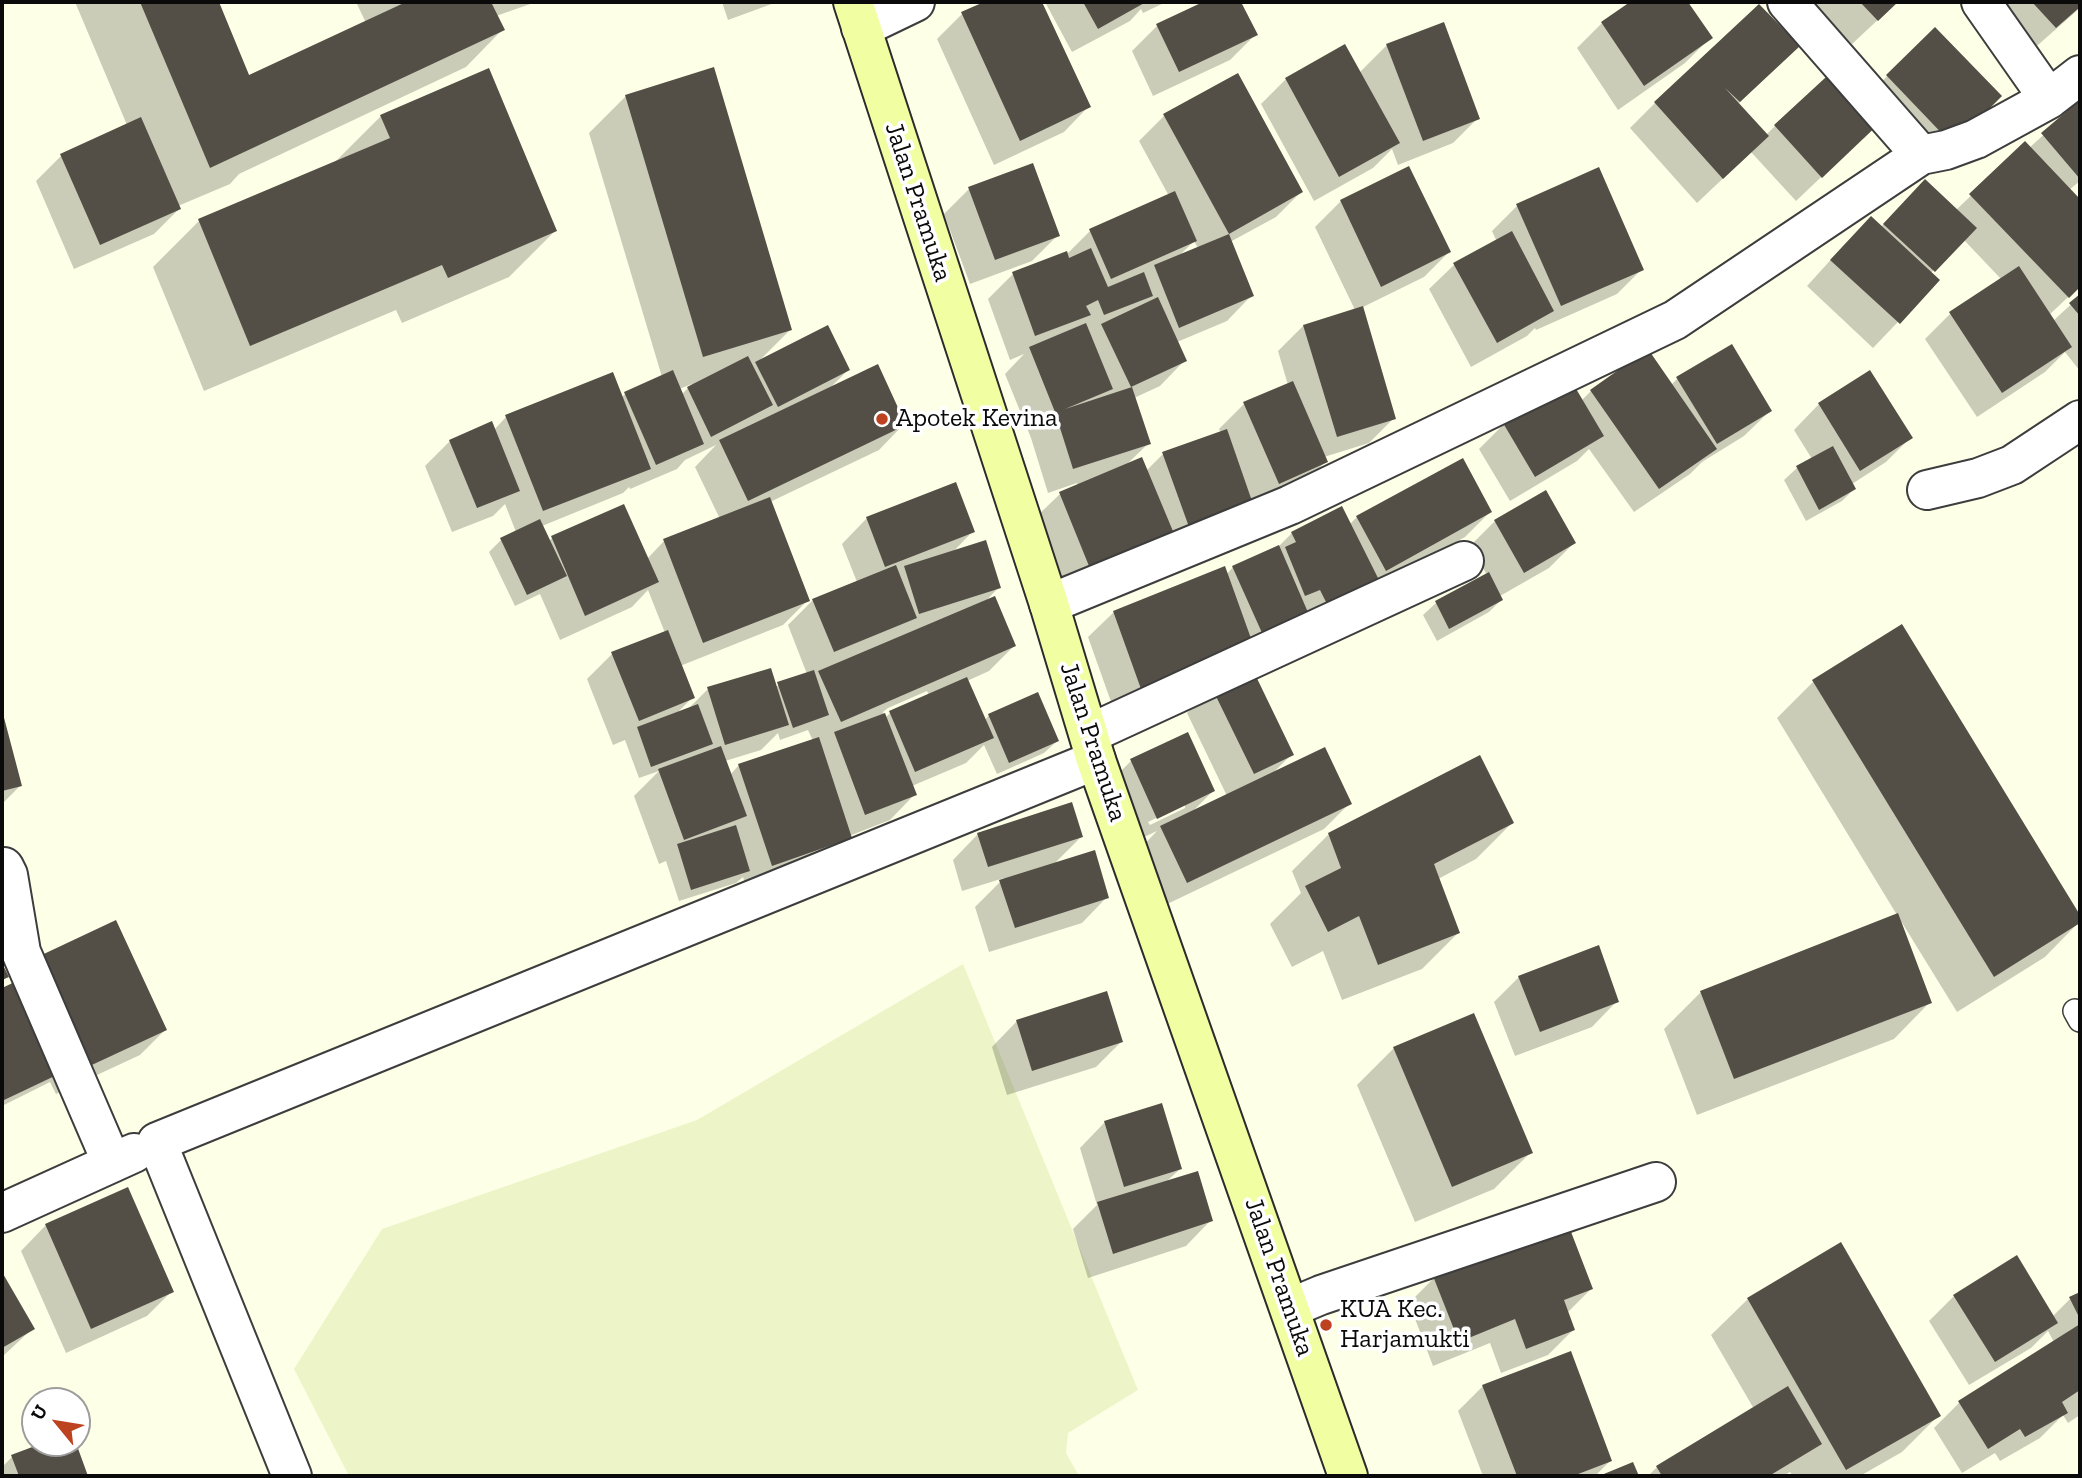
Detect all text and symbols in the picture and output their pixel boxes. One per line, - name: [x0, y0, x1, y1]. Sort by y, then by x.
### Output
- street label: Jalan Pramuka: [878, 118, 958, 286]
- place label: Apotek Kevina: [896, 403, 1058, 435]
- marker: Apotek Kevina: [874, 411, 890, 427]
- street label: Jalan Pramuka: [1053, 658, 1133, 826]
- street label: Jalan Pramuka: [1237, 1194, 1321, 1360]
- place label: KUA Kec. Harjamukti: [1340, 1294, 1469, 1356]
- marker: KUA Kec. Harjamukti: [1318, 1317, 1334, 1333]
- north arrow: [21, 1387, 91, 1457]
- text: U: [26, 1401, 52, 1424]

